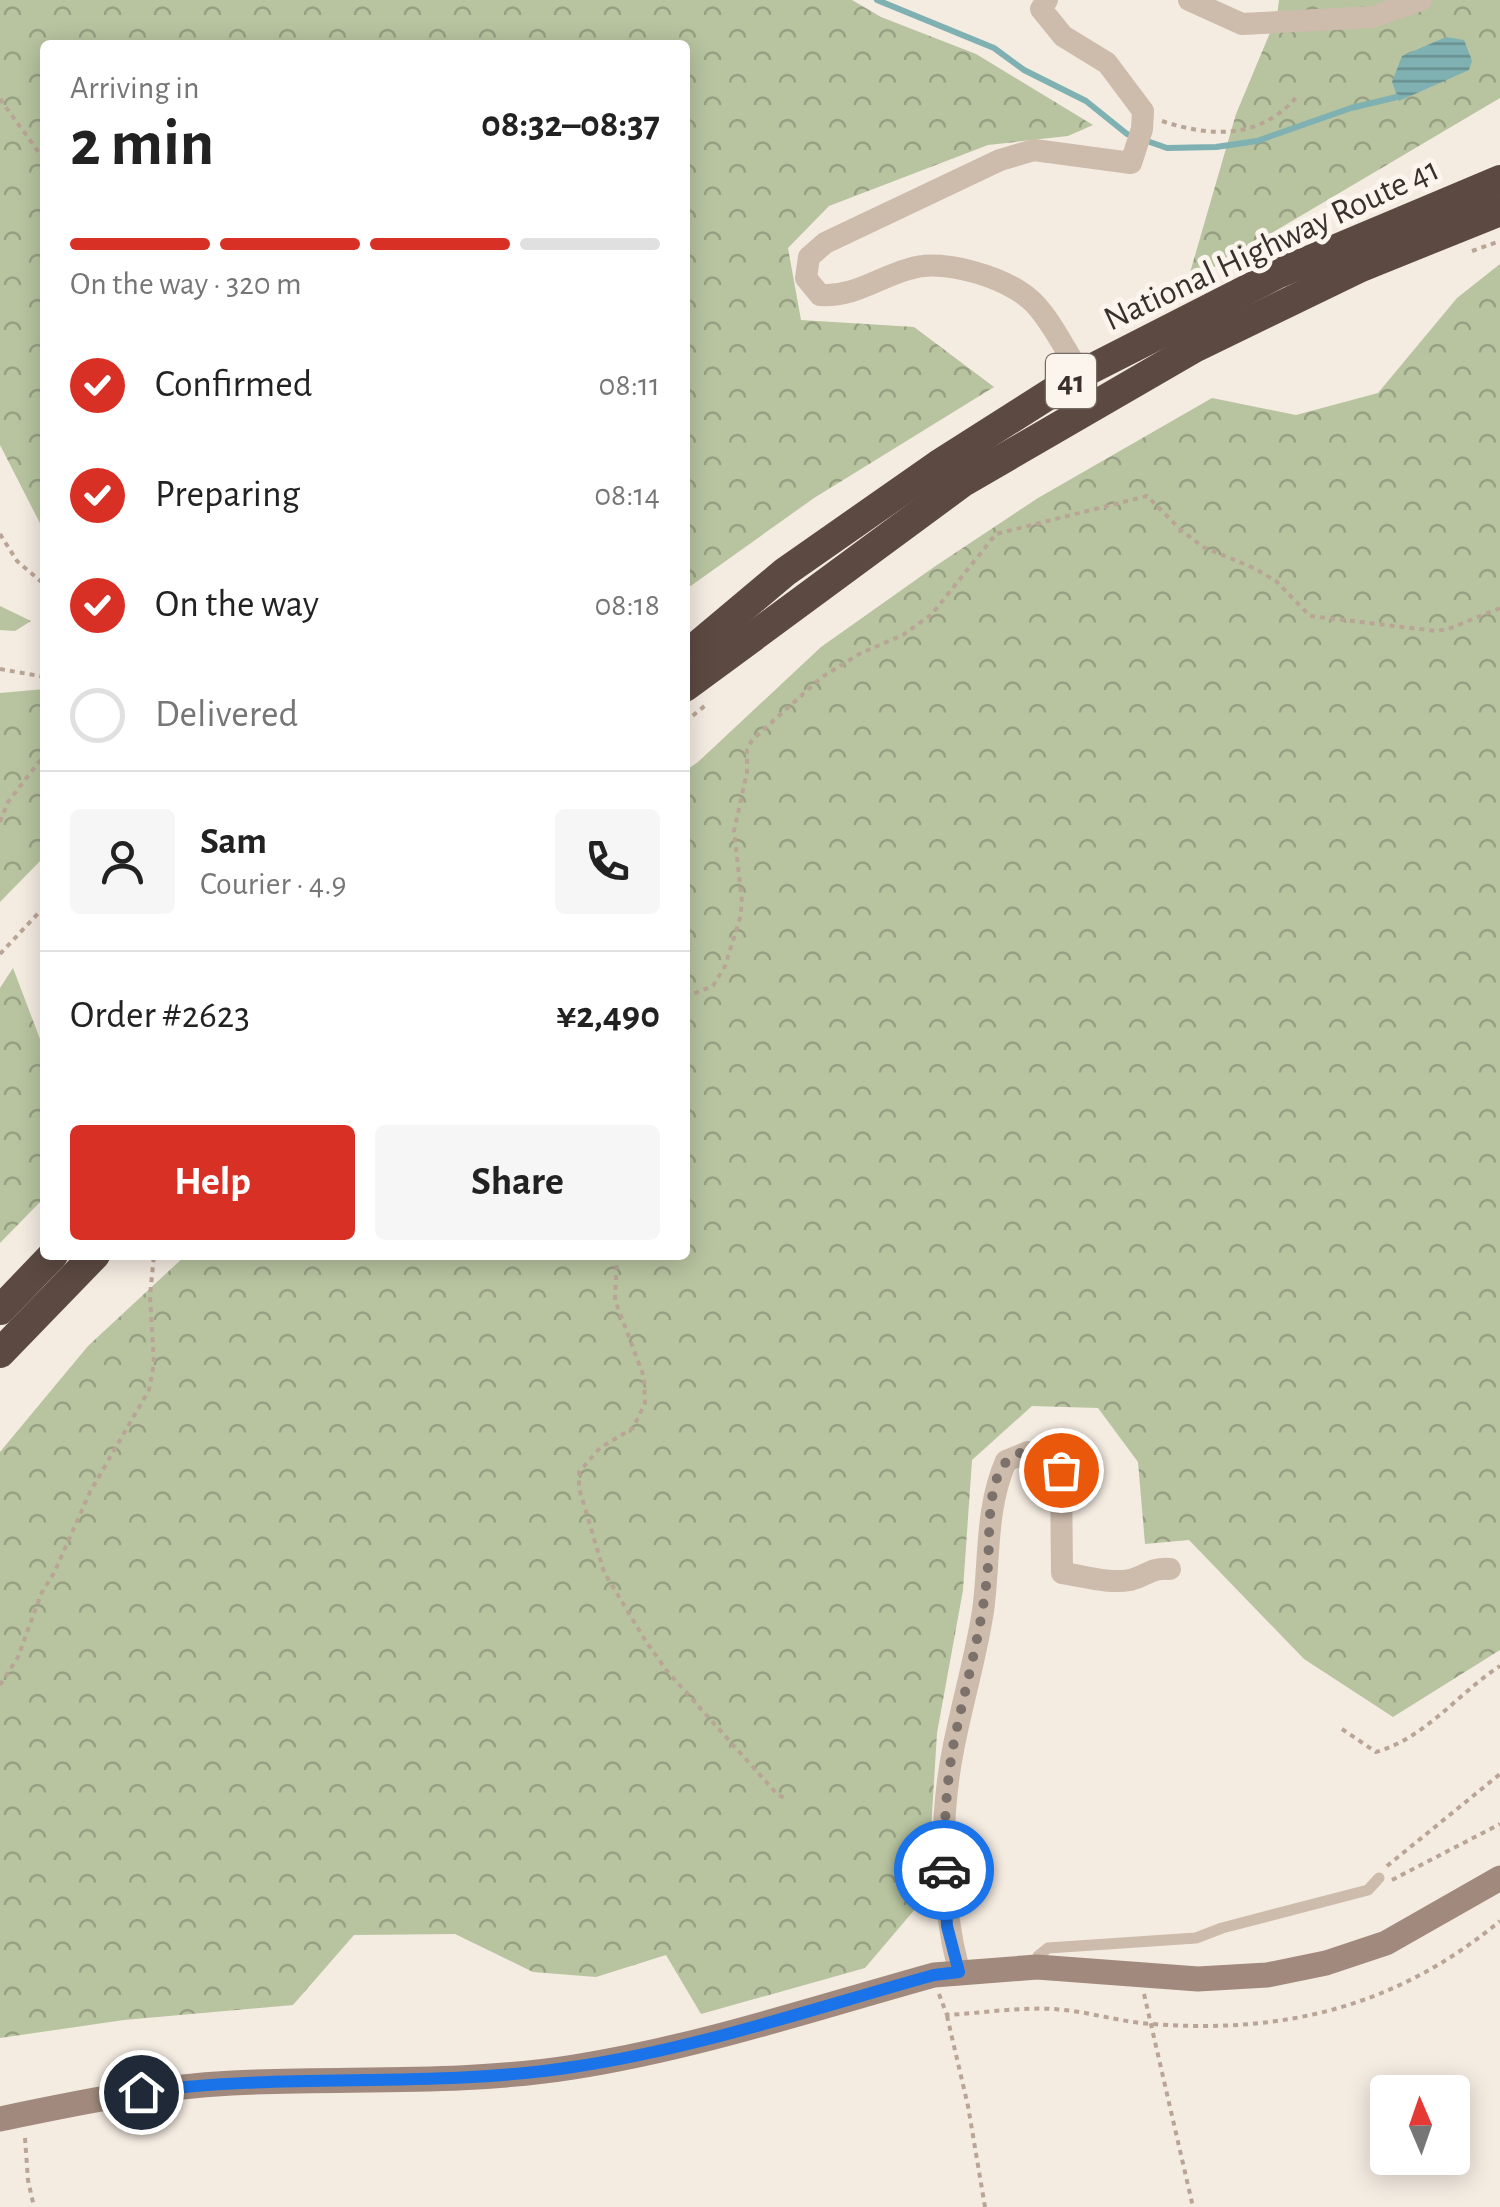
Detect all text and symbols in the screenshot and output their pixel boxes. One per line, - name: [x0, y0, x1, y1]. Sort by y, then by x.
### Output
- text: Arriving in: [70, 72, 199, 104]
- text: 08:32–08:37: [481, 106, 660, 144]
- text: 2 min: [70, 112, 214, 177]
- street label: National Highway Route 41: [1099, 151, 1445, 337]
- text: On the way · 320 m: [70, 268, 302, 300]
- road number: 41: [1046, 354, 1096, 408]
- icon: check: [70, 358, 125, 413]
- text: Confirmed: [155, 366, 312, 404]
- text: 08:11: [599, 369, 660, 401]
- icon: check: [70, 468, 125, 523]
- text: Preparing: [155, 476, 300, 514]
- text: 08:14: [594, 479, 660, 511]
- icon: check: [70, 578, 125, 633]
- text: On the way: [155, 586, 319, 624]
- text: 08:18: [594, 589, 660, 621]
- text: Delivered: [155, 696, 298, 734]
- button: person: [70, 809, 175, 914]
- button: phone: [555, 809, 660, 914]
- text: Sam: [200, 823, 267, 861]
- text: Courier · 4.9: [200, 868, 347, 900]
- text: Order #2623: [70, 997, 250, 1035]
- text: ¥2,490: [556, 997, 660, 1035]
- button: Help: [70, 1125, 355, 1240]
- button: Share: [375, 1125, 660, 1240]
- pin: [1019, 1428, 1104, 1513]
- icon: bag: [1034, 1443, 1089, 1498]
- courier: [894, 1820, 994, 1920]
- icon: car: [917, 1843, 972, 1898]
- pin: [99, 2050, 184, 2135]
- icon: home: [114, 2065, 169, 2120]
- north arrow: [1370, 2075, 1470, 2175]
- map controls: [1370, 2075, 1470, 2175]

